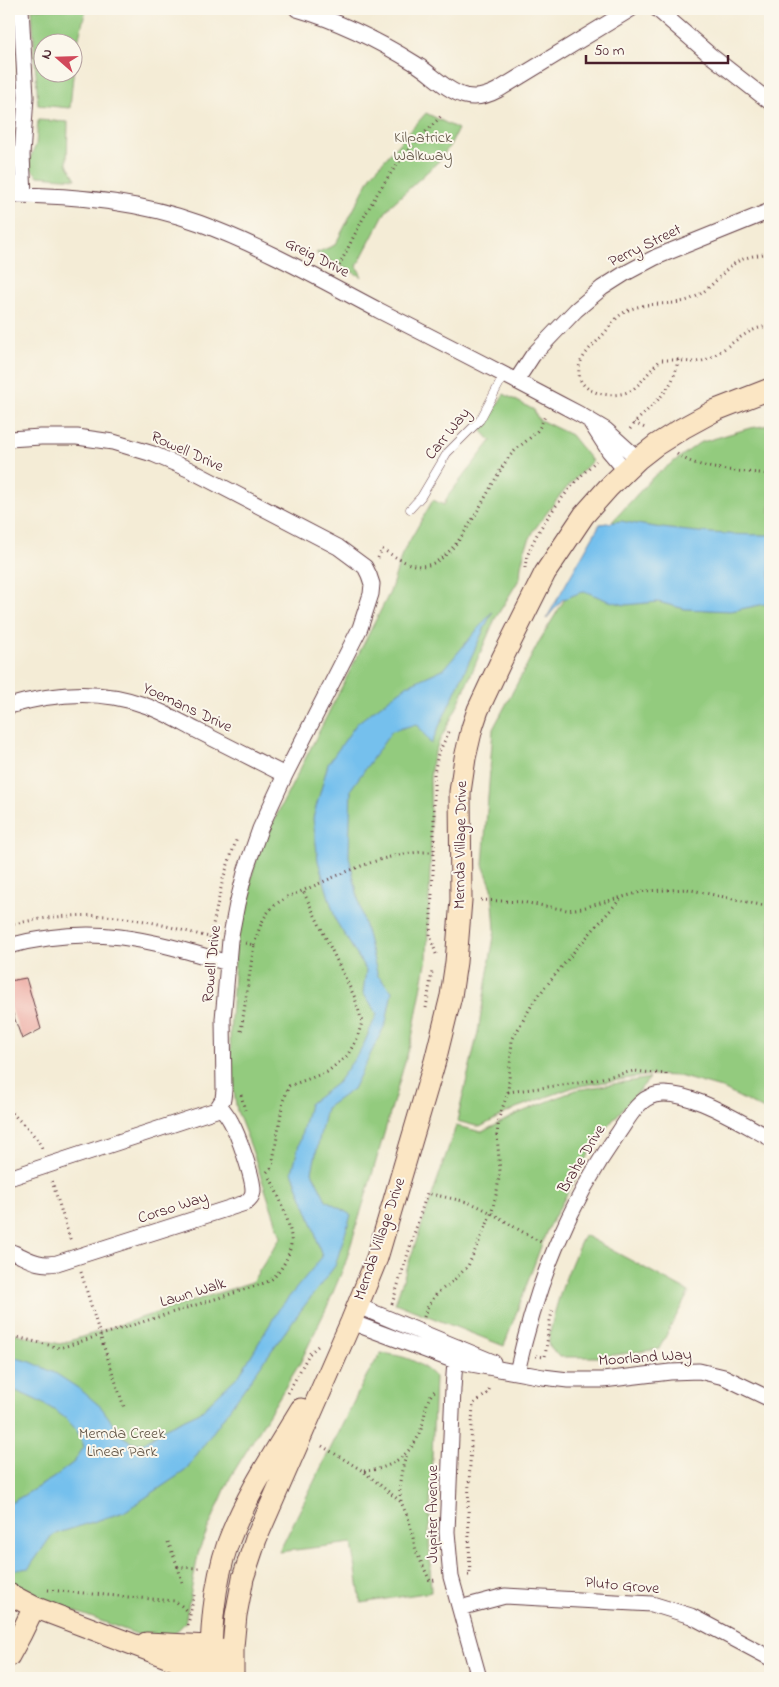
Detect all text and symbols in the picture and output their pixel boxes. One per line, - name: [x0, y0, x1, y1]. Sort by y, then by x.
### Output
- north arrow: [32, 32, 82, 82]
- scale bar: [586, 32, 729, 64]
- text: 50 m: [594, 40, 625, 62]
- text: N: [36, 46, 59, 62]
- park label: Kilpatrick Walkway: [394, 126, 453, 168]
- street label: Perry Street: [604, 218, 686, 274]
- street label: Greig Drive: [281, 231, 354, 285]
- street label: Carr Way: [419, 403, 477, 465]
- street label: Rowell Drive: [147, 425, 228, 479]
- street label: Yoemans Drive: [138, 677, 237, 740]
- street label: Mernda Village Drive: [448, 780, 474, 909]
- street label: Rowell Drive: [196, 923, 228, 1004]
- street label: Brahe Drive: [551, 1119, 612, 1199]
- street label: Mernda Village Drive: [348, 1174, 413, 1304]
- street label: Corso Way: [135, 1185, 211, 1231]
- street label: Lawn Walk: [157, 1271, 230, 1314]
- street label: Moorland Way: [598, 1343, 693, 1373]
- park label: Mernda Creek Linear Park: [79, 1422, 166, 1464]
- street label: Jupiter Avenue: [421, 1464, 445, 1563]
- street label: Pluto Grove: [584, 1571, 661, 1601]

